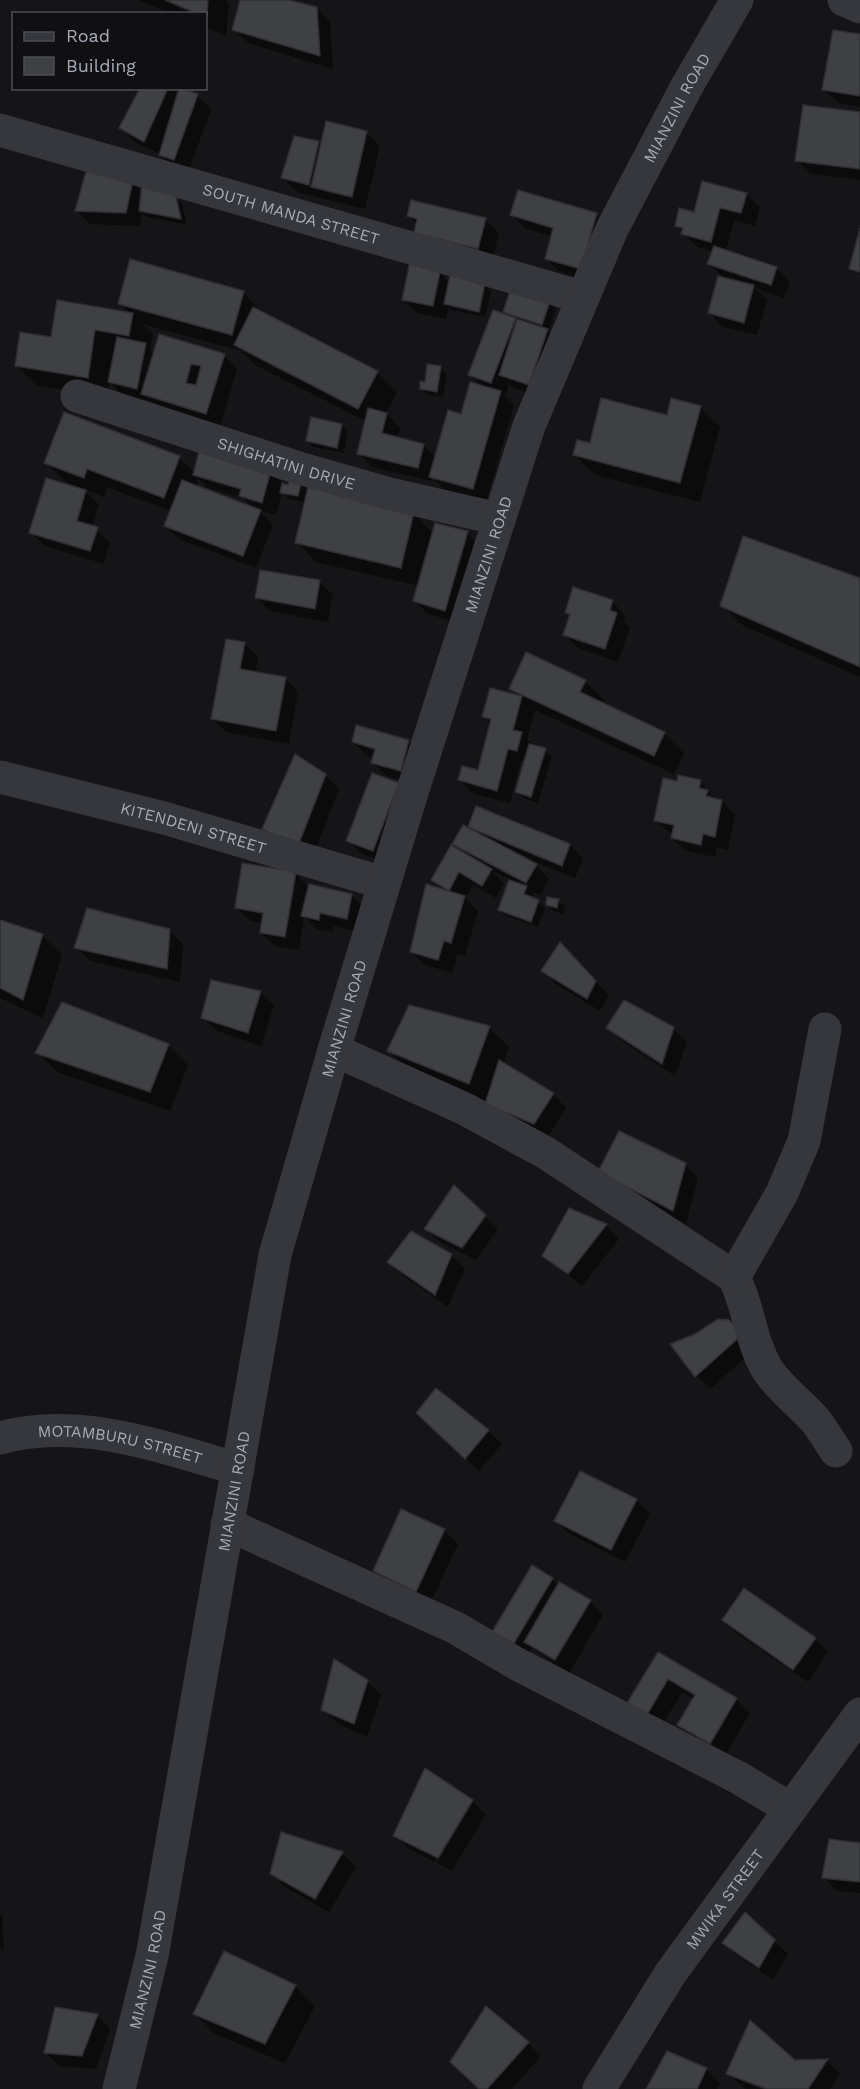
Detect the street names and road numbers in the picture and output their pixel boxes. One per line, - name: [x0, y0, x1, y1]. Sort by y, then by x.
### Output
- street label: MIANZINI ROAD: [639, 49, 714, 166]
- street label: SOUTH MANDA STREET: [201, 179, 382, 248]
- street label: SHIGHATINI DRIVE: [215, 433, 358, 493]
- street label: MIANZINI ROAD: [460, 494, 516, 615]
- street label: KITENDENI STREET: [119, 798, 269, 857]
- street label: MIANZINI ROAD: [317, 957, 370, 1080]
- street label: MOTAMBURU STREET: [37, 1421, 205, 1467]
- street label: MIANZINI ROAD: [214, 1429, 253, 1553]
- street label: MWIKA STREET: [682, 1845, 768, 1953]
- street label: MIANZINI ROAD: [125, 1908, 169, 2031]

